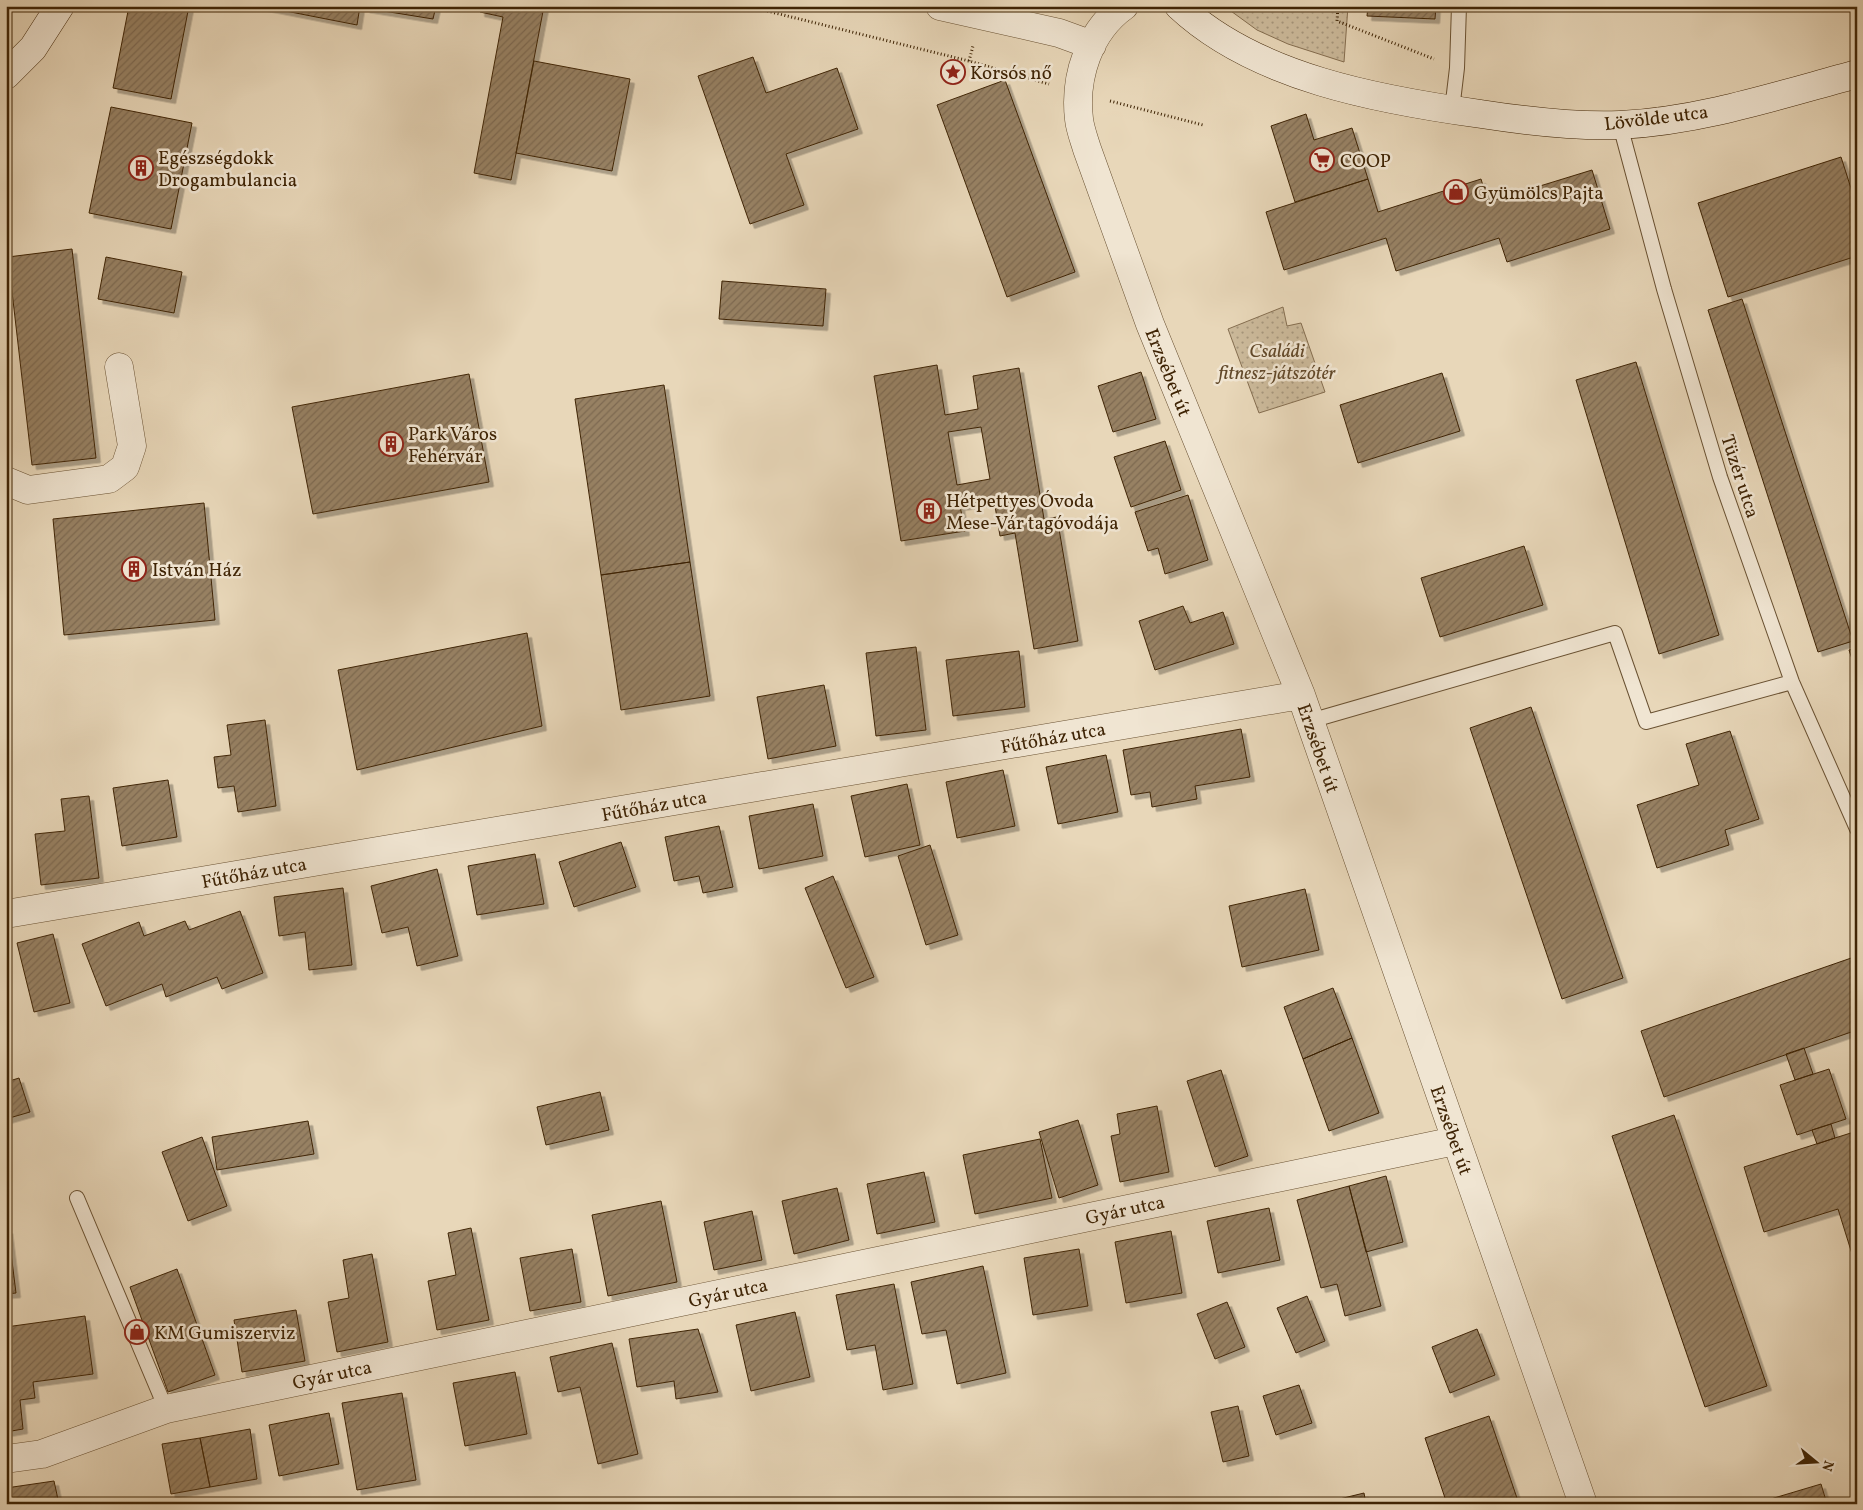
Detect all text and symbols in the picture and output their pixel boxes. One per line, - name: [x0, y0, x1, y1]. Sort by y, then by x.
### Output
- place icon: Korsós nő: [940, 59, 966, 85]
- place label: Korsós nő: [970, 61, 1052, 87]
- street label: Lövölde utca: [1603, 100, 1710, 138]
- place label: Egészségdokk Drogambulancia: [158, 146, 297, 194]
- supermarket icon: COOP: [1309, 147, 1335, 173]
- place label: COOP: [1340, 149, 1391, 175]
- building icon: Egészségdokk Drogambulancia: [128, 155, 154, 181]
- shop icon: Gyümölcs Pajta: [1443, 179, 1469, 205]
- place label: Gyümölcs Pajta: [1474, 181, 1604, 207]
- street label: Erzsébet út: [1138, 325, 1197, 421]
- park label: Családi fitnesz-játszótér: [1215, 339, 1337, 387]
- place label: Park Város Fehérvár: [408, 422, 497, 470]
- building icon: Park Város Fehérvár: [378, 431, 404, 457]
- street label: Tüzér utca: [1713, 431, 1765, 522]
- place label: Hétpettyes Óvoda Mese-Vár tagóvodája: [946, 489, 1119, 537]
- building icon: Hétpettyes Óvoda Mese-Vár tagóvodája: [916, 498, 942, 524]
- building icon: István Ház: [121, 556, 147, 582]
- place label: István Ház: [152, 558, 241, 584]
- street label: Erzsébet út: [1290, 700, 1345, 797]
- street label: Fűtőház utca: [999, 717, 1108, 761]
- street label: Fűtőház utca: [600, 785, 709, 829]
- street label: Fűtőház utca: [200, 852, 309, 896]
- street label: Erzsébet út: [1423, 1082, 1478, 1179]
- street label: Gyár utca: [1083, 1190, 1168, 1232]
- street label: Gyár utca: [686, 1273, 771, 1315]
- shop icon: KM Gumiszerviz: [124, 1319, 150, 1345]
- place label: KM Gumiszerviz: [154, 1321, 295, 1347]
- street label: Gyár utca: [290, 1355, 375, 1397]
- north arrow: [1790, 1438, 1840, 1488]
- text: N: [1816, 1458, 1838, 1473]

